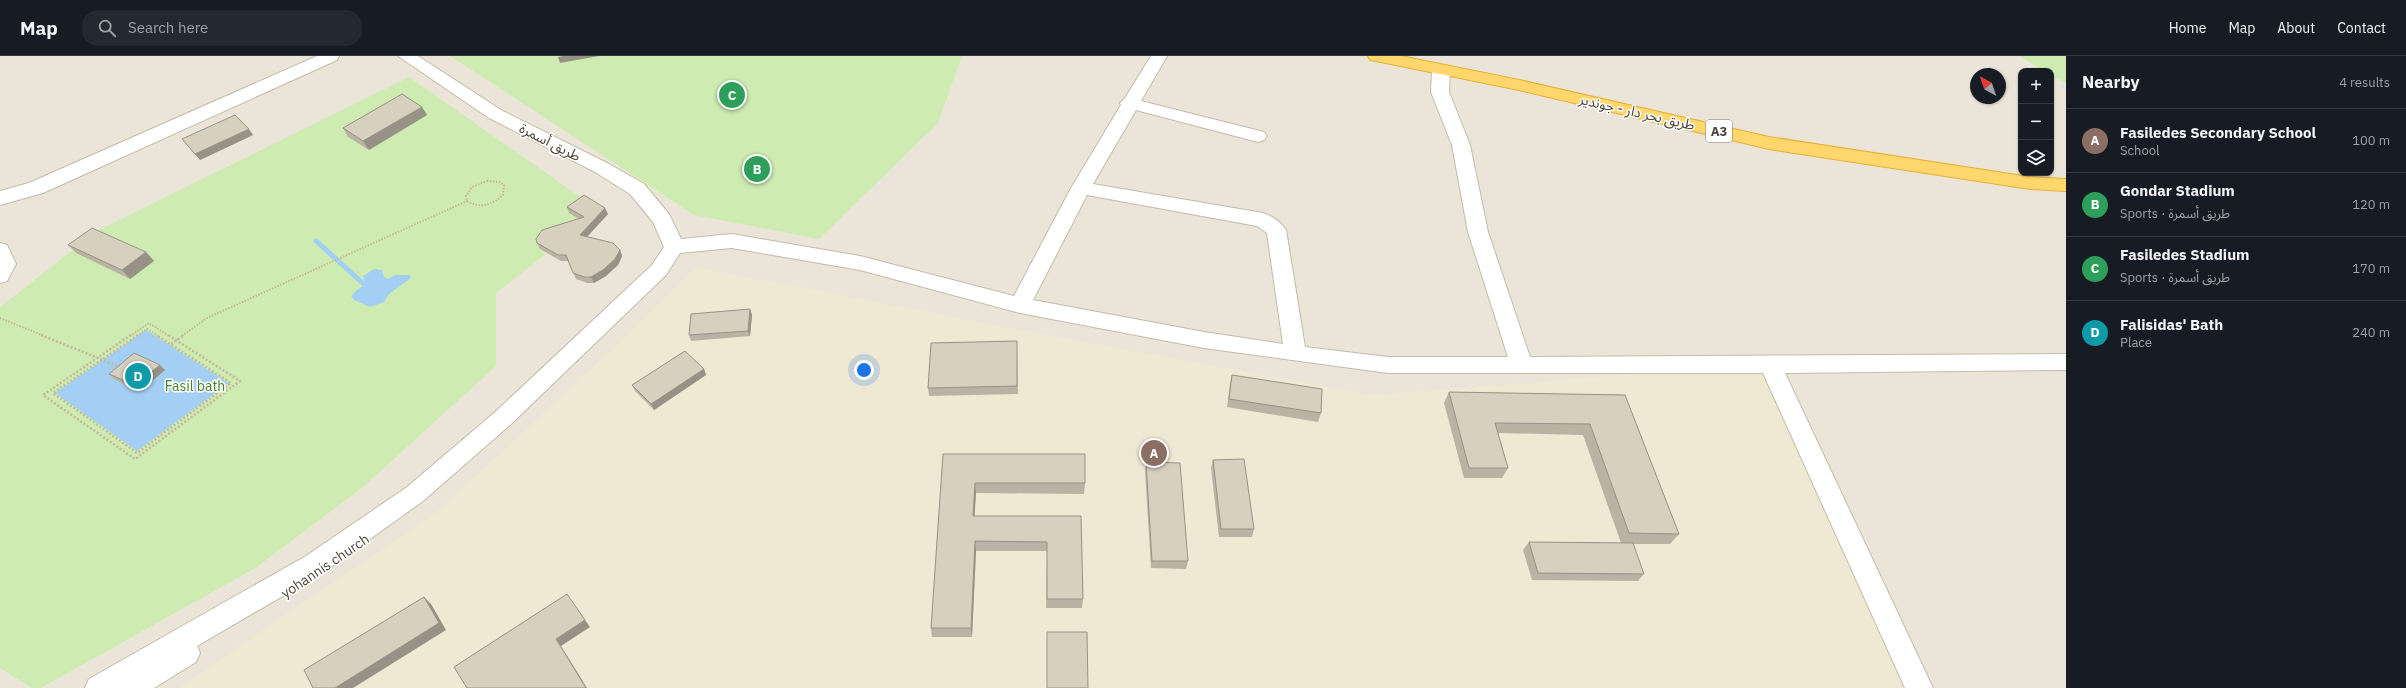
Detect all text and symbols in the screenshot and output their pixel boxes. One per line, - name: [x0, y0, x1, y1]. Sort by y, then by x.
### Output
- search box: [82, 10, 362, 46]
- text: Map: [20, 16, 58, 40]
- icon: search: [96, 17, 118, 39]
- text: Search here: [128, 18, 208, 37]
- text: Home: [2169, 19, 2206, 37]
- text: Map: [2228, 19, 2255, 37]
- text: About: [2277, 19, 2315, 37]
- text: Contact: [2337, 19, 2386, 37]
- north arrow: [1970, 68, 2006, 104]
- map controls: [2018, 68, 2054, 176]
- button: +: [2018, 68, 2054, 104]
- text: Nearby: [2082, 71, 2140, 93]
- text: 4 results: [2339, 74, 2390, 91]
- pin: C: [719, 80, 745, 110]
- street label: طريق بحر دار - جوندير: [1576, 90, 1697, 135]
- button: −: [2018, 104, 2054, 140]
- street label: طريق أسمرة: [516, 119, 584, 166]
- road number: A3: [1706, 120, 1732, 142]
- text: Fasiledes Secondary School: [2120, 123, 2316, 142]
- text: A: [2091, 132, 2099, 149]
- text: 100 m: [2352, 132, 2390, 149]
- button: layers: [2018, 140, 2054, 176]
- text: School: [2120, 142, 2160, 159]
- pin: B: [744, 154, 770, 184]
- text: Gondar Stadium: [2120, 181, 2235, 200]
- text: B: [2091, 196, 2099, 213]
- text: 120 m: [2352, 196, 2390, 213]
- text: Sports · طريق أسمرة: [2120, 205, 2230, 222]
- text: Fasiledes Stadium: [2120, 245, 2250, 264]
- text: C: [2091, 260, 2099, 277]
- text: 170 m: [2352, 260, 2390, 277]
- text: Sports · طريق أسمرة: [2120, 269, 2230, 286]
- text: Falisidas' Bath: [2120, 315, 2223, 334]
- text: D: [2090, 324, 2100, 341]
- text: 240 m: [2352, 324, 2390, 341]
- text: Place: [2120, 334, 2152, 351]
- your location: [854, 360, 874, 380]
- pin: D: [125, 361, 151, 391]
- park label: Fasil bath: [165, 377, 225, 395]
- pin: A: [1141, 438, 1167, 468]
- street label: yohannis church: [277, 530, 373, 602]

